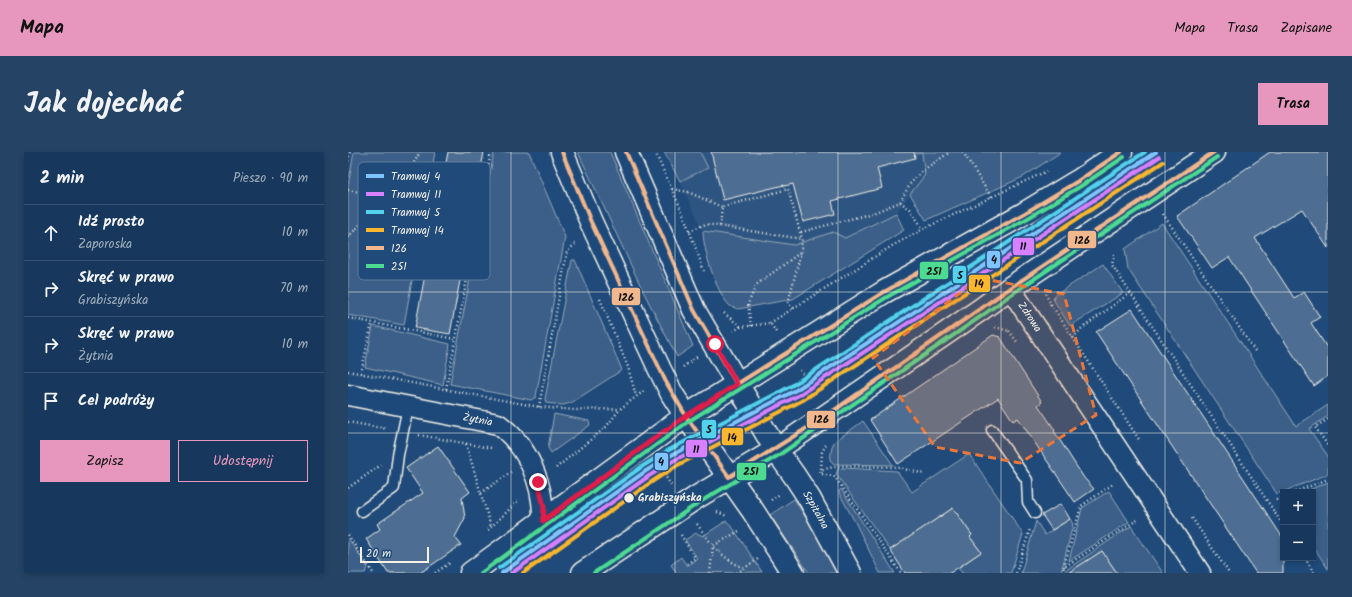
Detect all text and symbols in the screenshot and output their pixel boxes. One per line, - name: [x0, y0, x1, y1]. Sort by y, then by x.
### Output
- text: Mapa: [20, 13, 64, 43]
- text: Mapa: [1174, 17, 1205, 39]
- text: Trasa: [1227, 17, 1258, 39]
- text: Zapisane: [1280, 17, 1332, 39]
- text: Jak dojechać: [24, 82, 183, 127]
- button: Trasa: [1258, 83, 1328, 125]
- legend: [358, 162, 490, 280]
- text: 2 min: [40, 165, 84, 192]
- text: Pieszo · 90 m: [233, 168, 308, 189]
- text: Tramwaj 4: [391, 168, 440, 186]
- text: Tramwaj 11: [391, 186, 441, 204]
- text: Tramwaj 5: [391, 204, 441, 222]
- text: Idź prosto: [78, 210, 144, 234]
- icon: ahead: [40, 222, 62, 244]
- text: 10 m: [282, 222, 308, 243]
- text: Tramwaj 14: [391, 222, 444, 240]
- line badge: 126: [1067, 230, 1097, 249]
- text: 126: [1074, 232, 1090, 250]
- text: Zaporoska: [78, 234, 132, 255]
- line badge: 11: [1012, 237, 1035, 256]
- text: 11: [1020, 238, 1027, 256]
- text: 126: [391, 240, 407, 258]
- line badge: 4: [986, 250, 1001, 269]
- text: 4: [991, 251, 997, 269]
- text: 251: [391, 258, 407, 276]
- line badge: 251: [919, 261, 949, 280]
- text: 251: [926, 263, 942, 281]
- line badge: 5: [952, 265, 967, 284]
- text: Skręć w prawo: [78, 266, 174, 290]
- text: 5: [956, 267, 964, 285]
- line badge: 14: [968, 274, 991, 293]
- text: 14: [974, 275, 984, 293]
- icon: right: [40, 278, 62, 300]
- text: 70 m: [280, 278, 308, 299]
- line badge: 126: [611, 287, 641, 306]
- text: 126: [618, 289, 634, 307]
- text: Grabiszyńska: [78, 290, 148, 311]
- street label: Zdrowa: [1013, 298, 1046, 336]
- text: Skręć w prawo: [78, 322, 174, 346]
- icon: right: [40, 334, 62, 356]
- text: 10 m: [282, 334, 308, 355]
- route start: [706, 335, 724, 353]
- text: Żytnia: [78, 346, 113, 367]
- text: Cel podróży: [78, 389, 154, 413]
- icon: arrive: [40, 390, 62, 412]
- street label: Żytnia: [461, 408, 494, 432]
- line badge: 126: [806, 410, 836, 429]
- text: 126: [813, 411, 829, 429]
- line badge: 5: [701, 419, 717, 439]
- text: 5: [705, 421, 713, 439]
- line badge: 14: [721, 427, 744, 446]
- text: 14: [727, 429, 737, 447]
- line badge: 11: [685, 439, 708, 458]
- button: Zapisz: [40, 440, 170, 482]
- button: Udostępnij: [178, 440, 308, 482]
- text: 11: [693, 441, 700, 459]
- line badge: 4: [654, 452, 669, 471]
- text: 4: [658, 453, 664, 471]
- line badge: 251: [736, 462, 767, 481]
- text: 251: [743, 463, 759, 481]
- route end: [529, 473, 547, 491]
- street label: Szpitalna: [798, 487, 834, 533]
- place label: Grabiszyńska: [638, 489, 702, 507]
- map controls: [1280, 489, 1316, 561]
- button: +: [1280, 489, 1316, 525]
- marker: Grabiszyńska: [622, 491, 636, 505]
- button: −: [1280, 525, 1316, 561]
- scale bar: [360, 545, 429, 564]
- text: 20 m: [366, 545, 391, 563]

